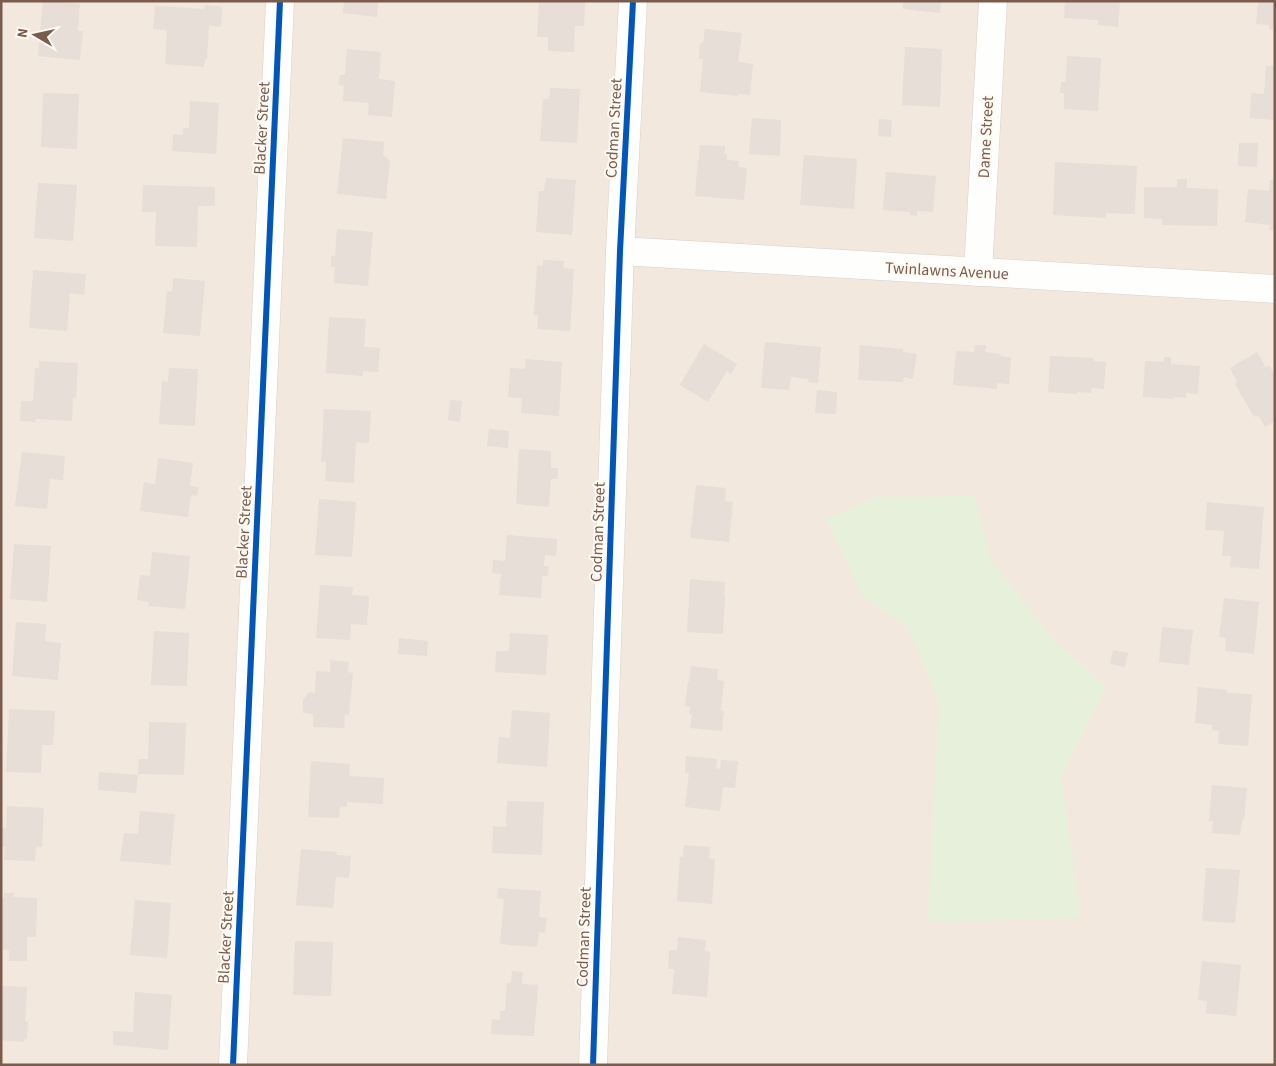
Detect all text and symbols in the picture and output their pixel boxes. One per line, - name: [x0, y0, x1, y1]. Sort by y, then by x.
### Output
- north arrow: [10, 10, 60, 60]
- text: N: [13, 27, 34, 39]
- street label: Codman Street: [600, 77, 628, 179]
- street label: Blacker Street: [249, 80, 275, 175]
- street label: Dame Street: [973, 95, 999, 179]
- street label: Twinlawns Avenue: [885, 257, 1009, 285]
- street label: Codman Street: [585, 481, 611, 582]
- street label: Blacker Street: [231, 484, 257, 579]
- street label: Codman Street: [571, 886, 597, 987]
- street label: Blacker Street: [213, 889, 239, 984]

